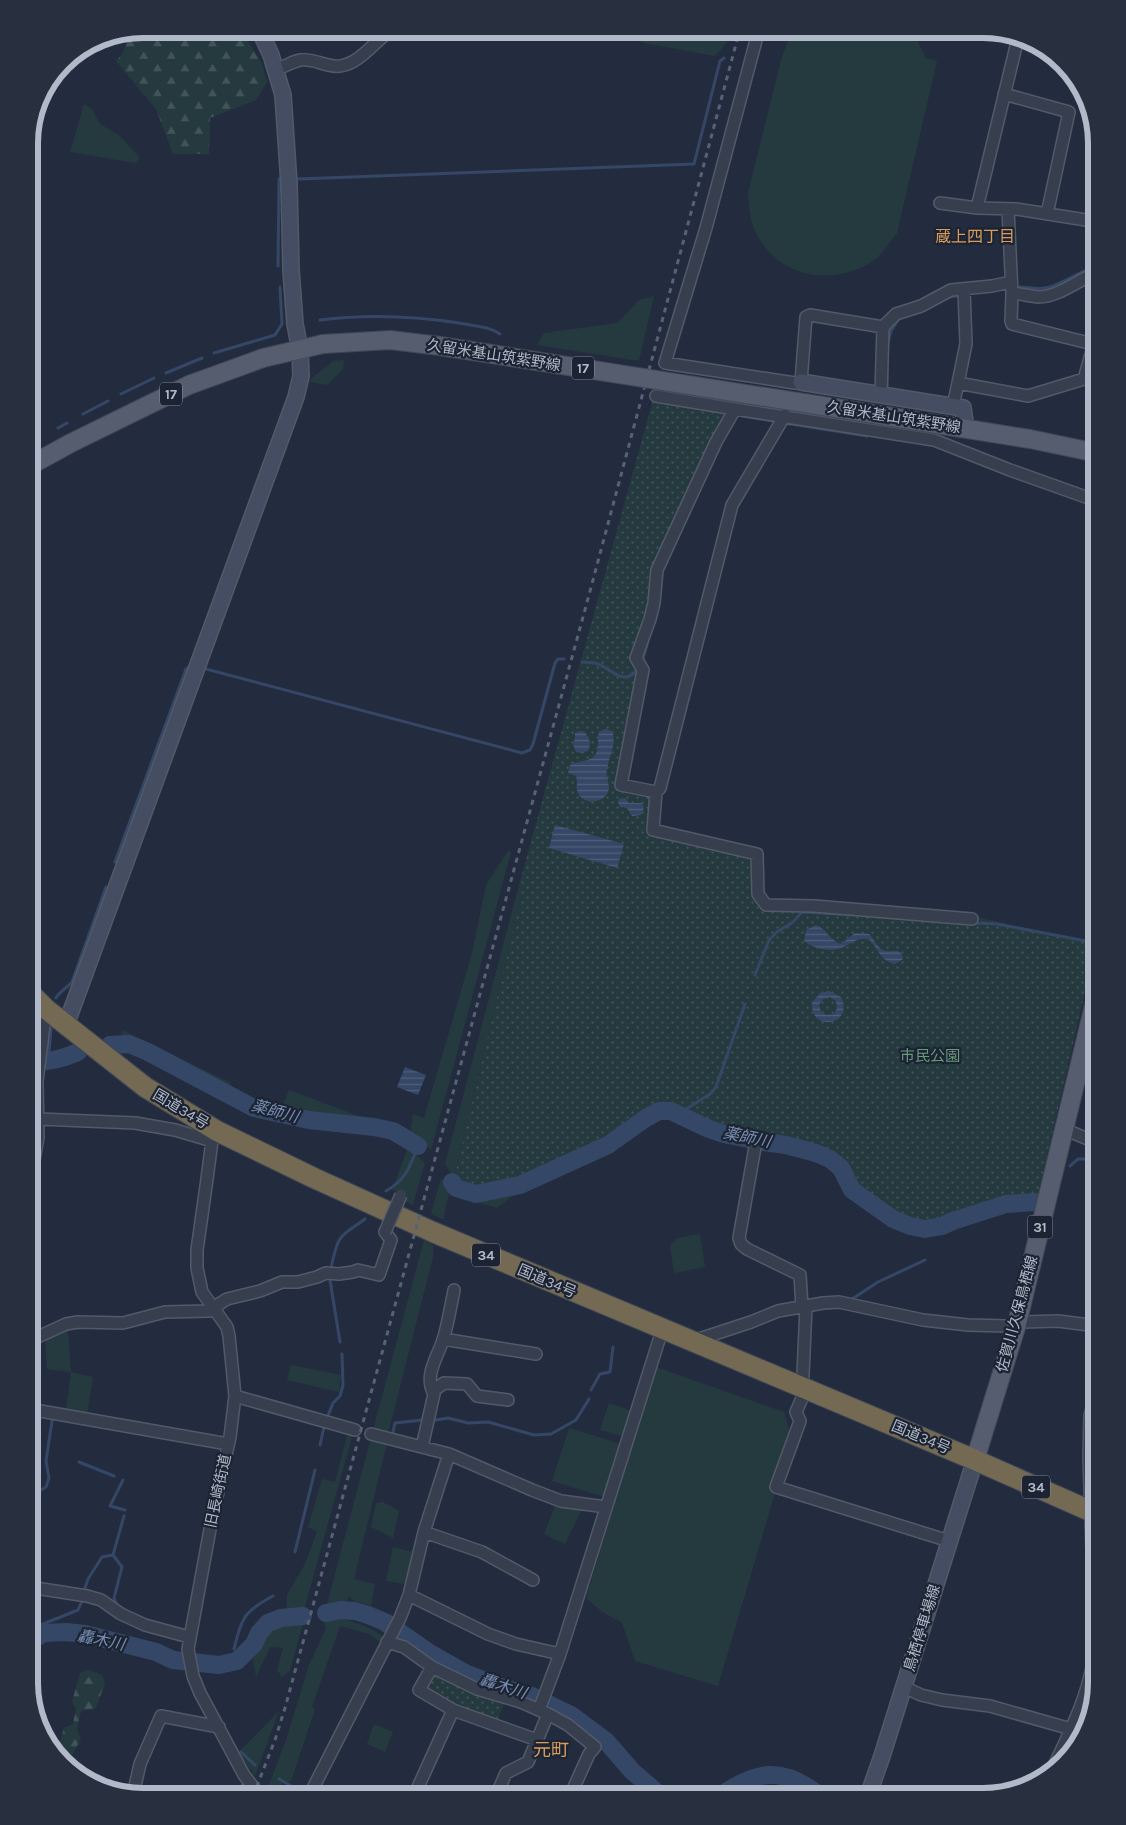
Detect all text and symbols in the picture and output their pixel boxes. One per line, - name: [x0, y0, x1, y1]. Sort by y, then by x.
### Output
- district label: 蔵上四丁目: [935, 227, 1015, 246]
- street label: 久留米基山筑紫野線: [426, 336, 562, 374]
- road number: 17: [572, 356, 594, 379]
- road number: 17: [160, 382, 182, 406]
- street label: 久留米基山筑紫野線: [826, 398, 962, 436]
- park label: 市民公園: [900, 1047, 960, 1065]
- street label: 国道34号: [150, 1085, 212, 1133]
- water label: 薬師川: [249, 1096, 303, 1127]
- water label: 薬師川: [722, 1123, 774, 1152]
- road number: 31: [1028, 1216, 1052, 1238]
- road number: 34: [472, 1244, 500, 1266]
- street label: 佐賀川久保鳥栖線: [993, 1254, 1041, 1374]
- street label: 国道34号: [515, 1261, 579, 1301]
- street label: 国道34号: [889, 1417, 953, 1457]
- street label: 旧長崎街道: [201, 1452, 235, 1530]
- road number: 34: [1022, 1475, 1050, 1498]
- street label: 鳥栖停車場線: [900, 1582, 944, 1674]
- water label: 轟木川: [76, 1626, 128, 1654]
- water label: 轟木川: [477, 1670, 531, 1703]
- district label: 元町: [533, 1739, 569, 1761]

